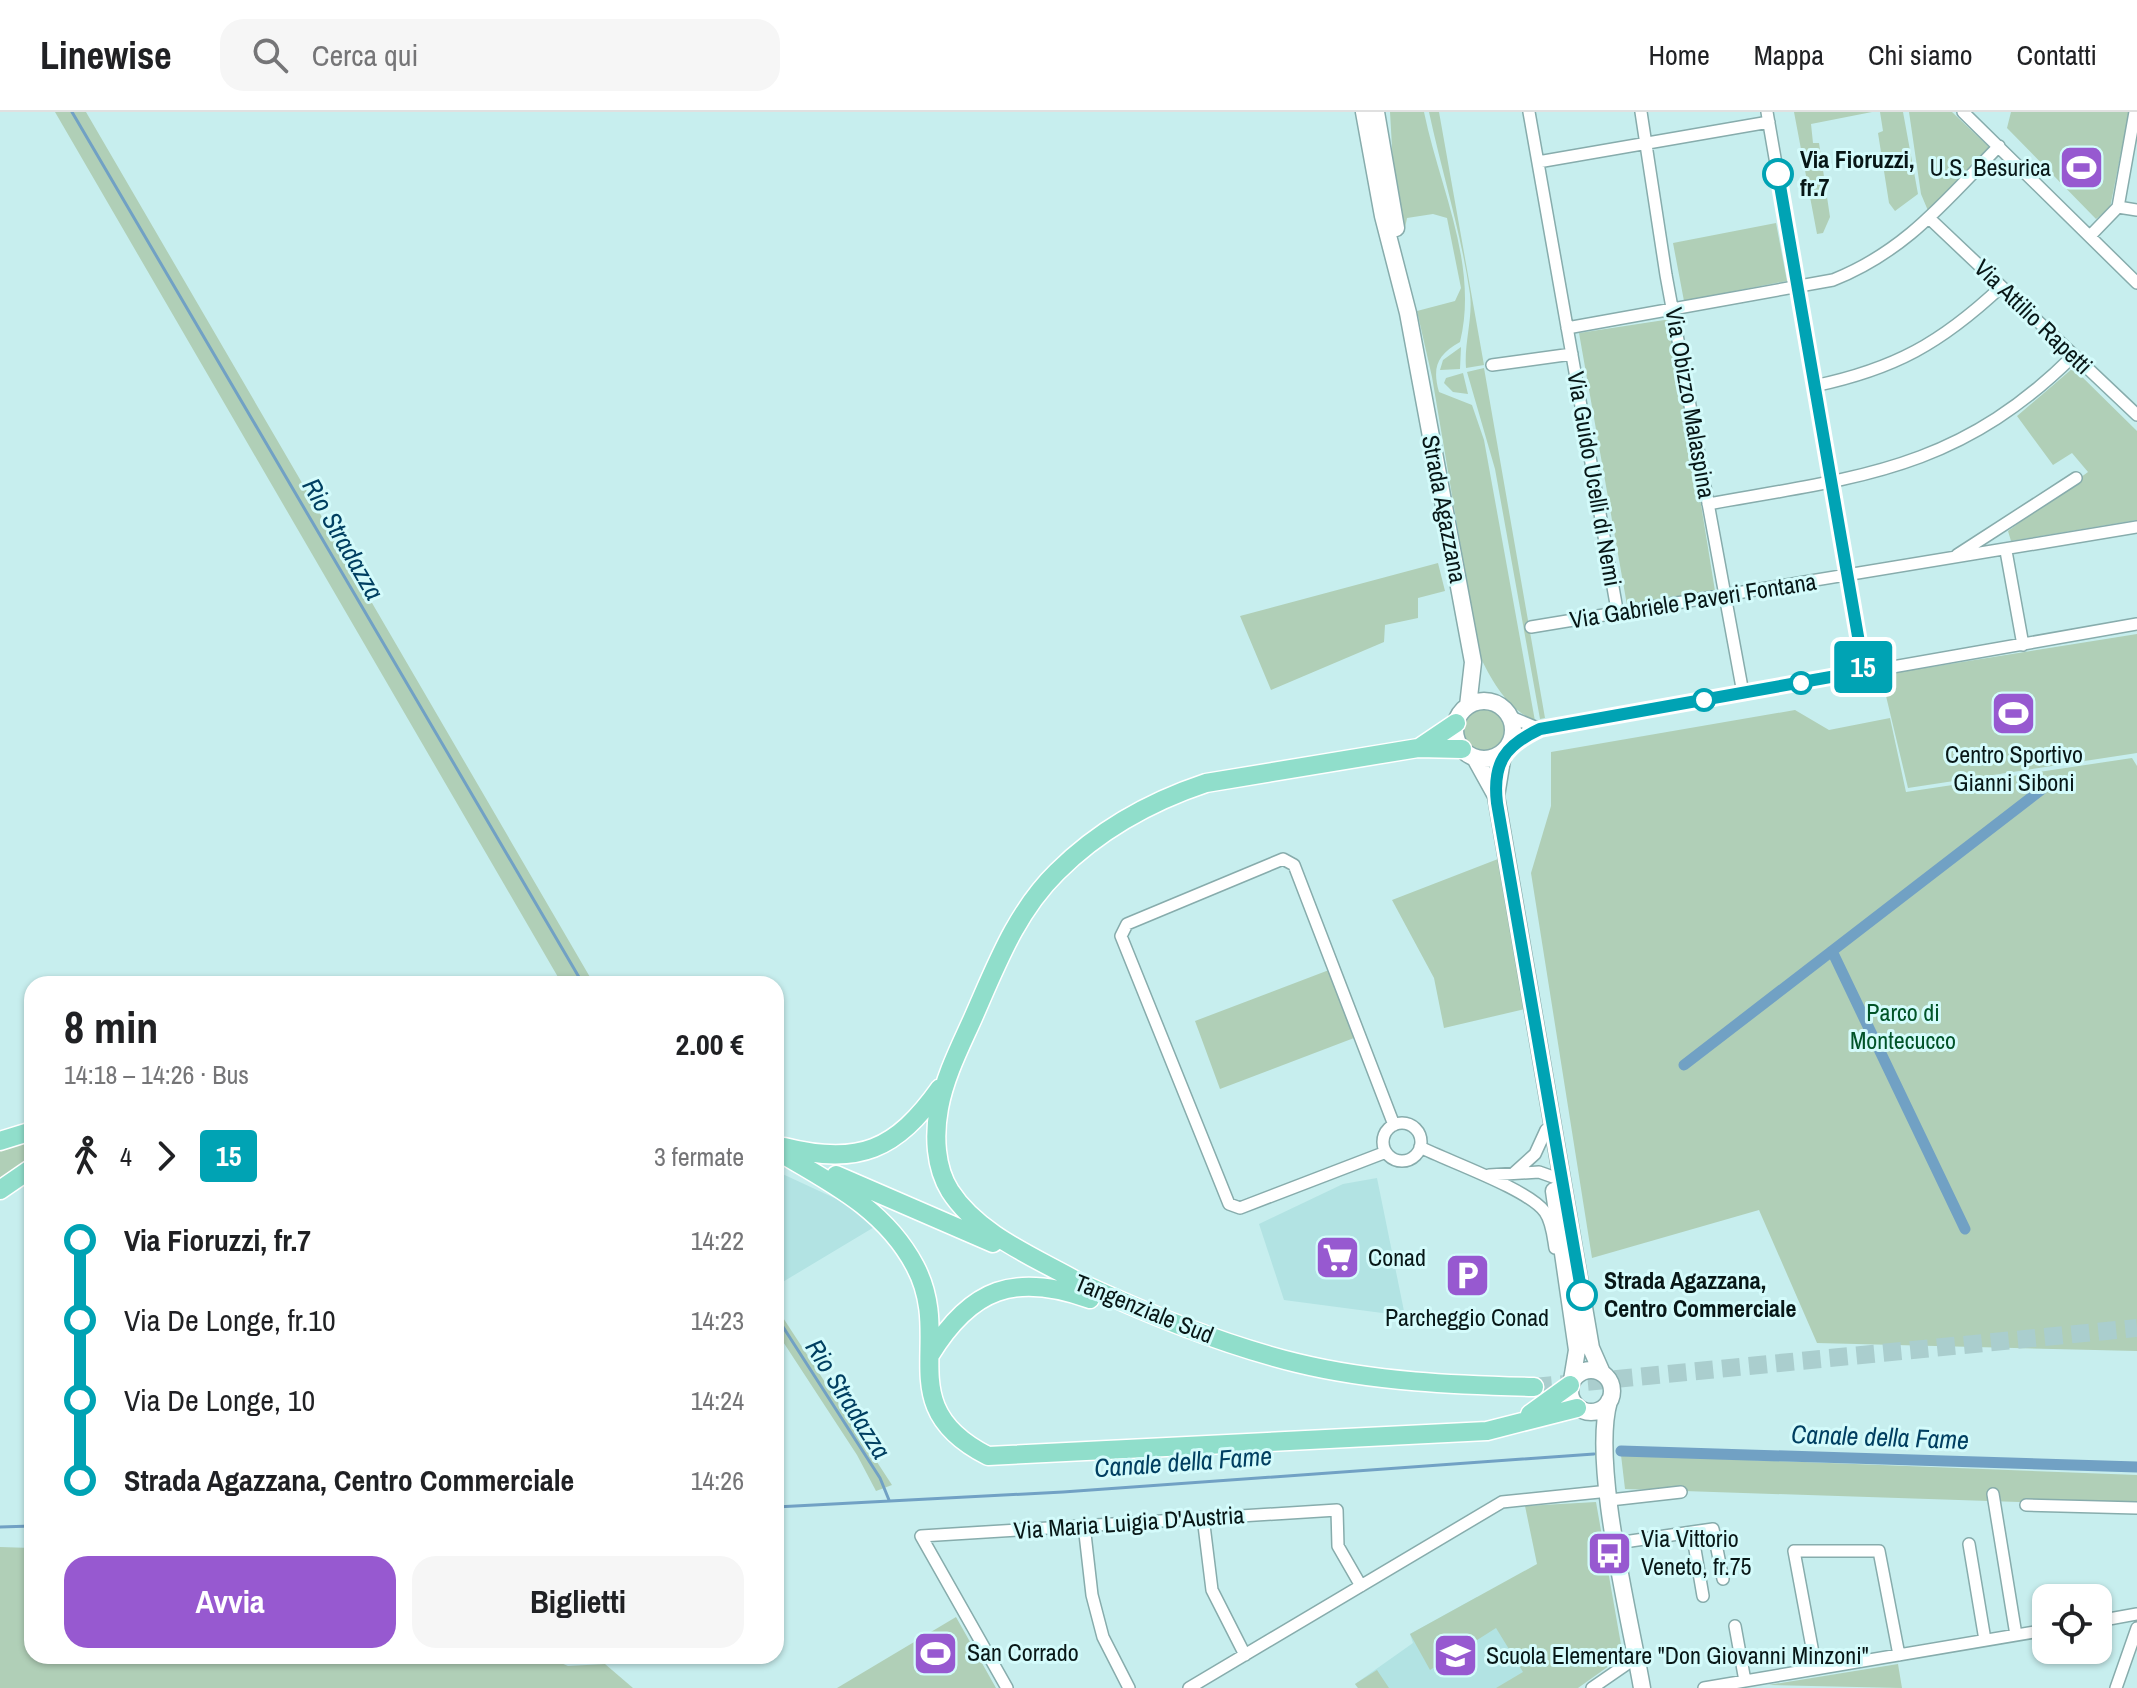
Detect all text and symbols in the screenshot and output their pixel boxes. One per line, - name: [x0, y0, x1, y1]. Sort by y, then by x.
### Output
- search box: [220, 19, 780, 91]
- text: Linewise: [40, 30, 172, 81]
- icon: search: [248, 33, 292, 77]
- text: Cerca qui: [312, 35, 418, 75]
- text: Home: [1648, 36, 1710, 74]
- text: Mappa: [1754, 36, 1824, 74]
- text: Chi siamo: [1868, 36, 1973, 74]
- text: Contatti: [2017, 36, 2097, 74]
- place label: Via Fioruzzi, fr.7: [1800, 143, 1915, 203]
- sports icon: U.S. Besurica: [2058, 144, 2106, 192]
- place label: U.S. Besurica: [1930, 151, 2051, 183]
- marker: Via Fioruzzi, fr.7: [1763, 159, 1793, 189]
- street label: Via Attilio Rapetti: [1968, 252, 2100, 381]
- street label: Via Obizzo Malaspina: [1658, 305, 1724, 501]
- street label: Via Guido Ucelli di Nemi: [1560, 369, 1630, 589]
- street label: Strada Agazzana: [1415, 432, 1475, 585]
- water label: Rio Stradazza: [295, 471, 392, 606]
- street label: Via Gabriele Paveri Fontana: [1567, 565, 1818, 635]
- line badge: 15: [1827, 641, 1899, 693]
- text: 15: [1850, 648, 1876, 686]
- unlabelled marker: [1790, 672, 1812, 694]
- unlabelled marker: [1693, 689, 1715, 711]
- sports icon: Centro Sportivo Gianni Siboni: [1990, 689, 2038, 737]
- place label: Centro Sportivo Gianni Siboni: [1945, 738, 2083, 798]
- park label: Parco di Montecucco: [1850, 996, 1956, 1056]
- text: 8 min: [64, 997, 158, 1057]
- text: 2.00 €: [676, 1024, 744, 1064]
- text: 14:18 – 14:26 · Bus: [64, 1057, 249, 1092]
- icon: walk: [64, 1134, 108, 1178]
- icon: forward: [144, 1134, 188, 1178]
- text: 15: [216, 1137, 241, 1175]
- text: 4: [120, 1139, 132, 1174]
- text: 3 fermate: [654, 1139, 744, 1174]
- text: Via Fioruzzi, fr.7: [124, 1220, 311, 1260]
- text: 14:22: [691, 1223, 744, 1258]
- supermarket icon: Conad: [1313, 1234, 1361, 1282]
- place label: Conad: [1368, 1241, 1426, 1273]
- parking icon: Parcheggio Conad: [1443, 1252, 1491, 1300]
- place label: Strada Agazzana, Centro Commerciale: [1604, 1264, 1797, 1324]
- street label: Tangenziale Sud: [1070, 1266, 1219, 1350]
- marker: Strada Agazzana, Centro Commerciale: [1567, 1280, 1597, 1310]
- text: Via De Longe, fr.10: [124, 1300, 336, 1340]
- place label: Parcheggio Conad: [1385, 1301, 1549, 1333]
- text: 14:23: [691, 1303, 744, 1338]
- water label: Rio Stradazza: [798, 1332, 899, 1465]
- text: Via De Longe, 10: [124, 1380, 315, 1420]
- text: 14:24: [691, 1383, 744, 1418]
- water label: Canale della Fame: [1790, 1416, 1970, 1457]
- water label: Canale della Fame: [1093, 1438, 1273, 1485]
- text: Strada Agazzana, Centro Commerciale: [124, 1460, 574, 1500]
- text: 14:26: [691, 1463, 744, 1498]
- street label: Via Maria Luigia D'Austria: [1013, 1498, 1245, 1546]
- place label: Via Vittorio Veneto, fr.75: [1641, 1522, 1752, 1582]
- bus stop icon: Via Vittorio Veneto, fr.75: [1586, 1529, 1634, 1577]
- button: Avvia: [64, 1556, 396, 1648]
- button: Biglietti: [412, 1556, 744, 1648]
- map controls: [2032, 1584, 2112, 1664]
- button: locate: [2032, 1584, 2112, 1664]
- sports icon: San Corrado: [912, 1629, 960, 1677]
- school or university icon: Scuola Elementare "Don Giovanni Minzoni": [1431, 1632, 1479, 1680]
- place label: San Corrado: [967, 1636, 1079, 1668]
- place label: Scuola Elementare "Don Giovanni Minzoni": [1486, 1639, 1869, 1671]

